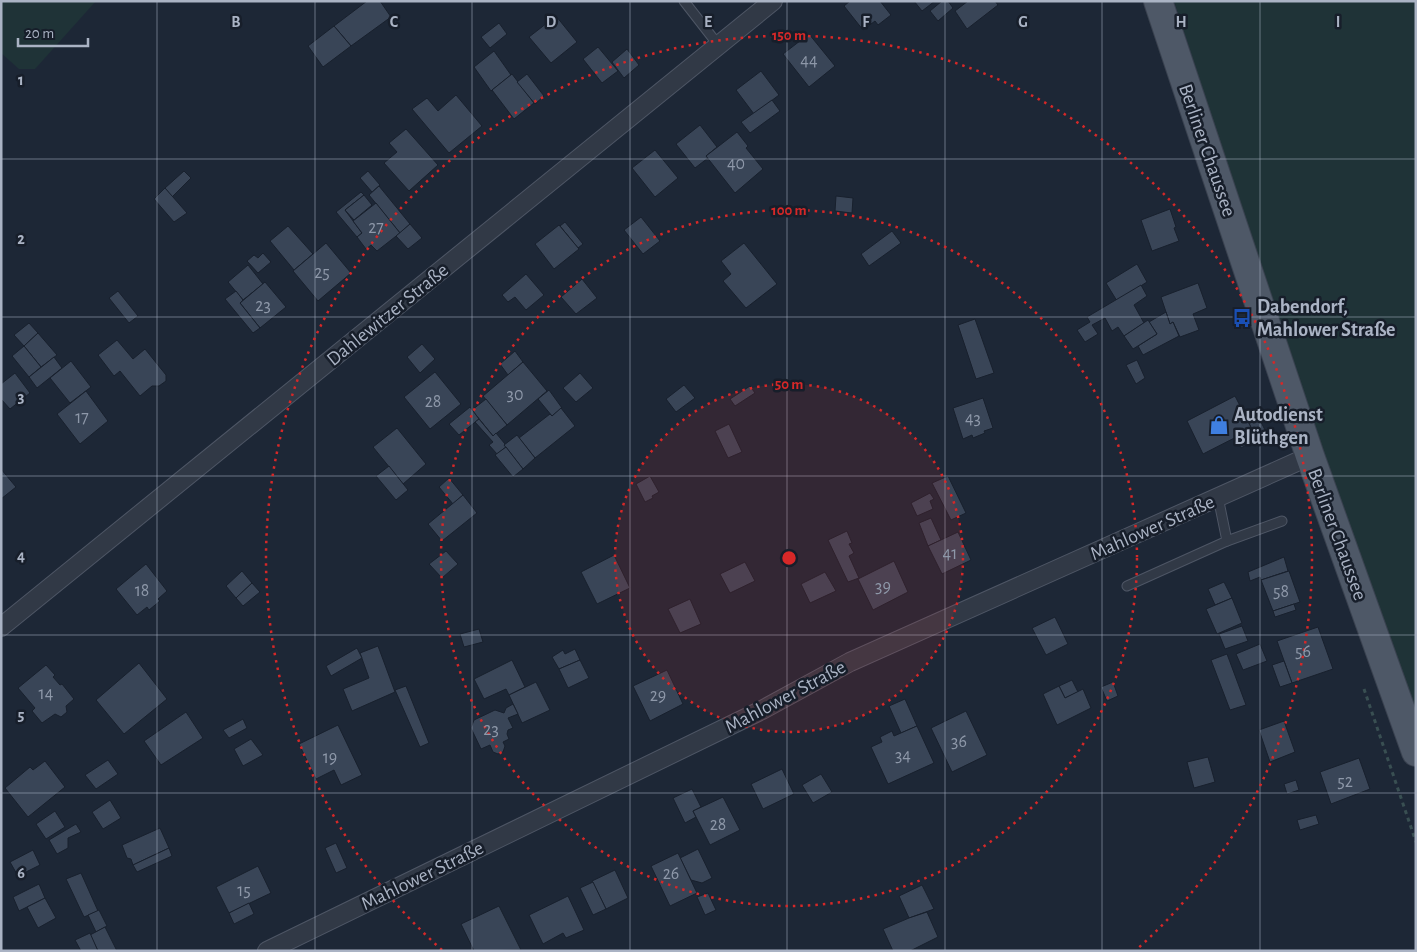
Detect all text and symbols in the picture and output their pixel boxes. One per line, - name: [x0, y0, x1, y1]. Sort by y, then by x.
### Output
- text: B: [231, 14, 241, 30]
- text: C: [390, 14, 399, 30]
- text: D: [546, 14, 557, 30]
- text: E: [704, 14, 712, 30]
- text: F: [862, 14, 870, 30]
- text: G: [1018, 14, 1028, 30]
- text: H: [1175, 14, 1187, 30]
- text: I: [1336, 14, 1340, 30]
- scale bar: [18, 15, 88, 47]
- text: 20 m: [25, 26, 54, 41]
- text: 150 m: [772, 28, 806, 43]
- house number: 44: [800, 52, 818, 70]
- text: 1: [18, 72, 24, 88]
- street label: Berliner Chaussee: [1175, 81, 1239, 219]
- house number: 40: [727, 155, 745, 173]
- text: 100 m: [771, 203, 807, 218]
- house number: 27: [368, 219, 384, 237]
- text: 2: [17, 231, 25, 247]
- street label: Dahlewitzer Straße: [323, 260, 452, 370]
- house number: 25: [314, 264, 330, 282]
- house number: 23: [255, 297, 271, 315]
- place label: Dabendorf, Mahlower Straße: [1257, 297, 1396, 340]
- bus stop icon: Dabendorf, Mahlower Straße: [1231, 307, 1253, 329]
- text: 50 m: [775, 377, 803, 392]
- house number: 30: [507, 386, 523, 404]
- text: 3: [18, 389, 25, 405]
- house number: 28: [425, 393, 441, 411]
- place label: Autodienst Blüthgen: [1234, 405, 1323, 448]
- house number: 17: [75, 409, 89, 427]
- house number: 43: [965, 410, 981, 428]
- shop icon: Autodienst Blüthgen: [1208, 414, 1230, 436]
- street label: Berliner Chaussee: [1304, 466, 1370, 603]
- street label: Mahlower Straße: [1087, 492, 1217, 564]
- house number: 41: [943, 545, 957, 563]
- text: 4: [17, 548, 25, 564]
- centre of rings: [780, 549, 798, 567]
- house number: 39: [875, 578, 891, 596]
- house number: 18: [135, 582, 149, 600]
- house number: 58: [1273, 583, 1289, 601]
- house number: 56: [1295, 643, 1311, 661]
- street label: Mahlower Straße: [722, 657, 849, 737]
- house number: 14: [39, 685, 54, 703]
- house number: 29: [650, 687, 666, 705]
- text: 5: [18, 707, 25, 723]
- house number: 23: [483, 721, 499, 739]
- house number: 36: [951, 733, 967, 751]
- house number: 34: [895, 747, 911, 765]
- house number: 19: [323, 749, 337, 767]
- house number: 52: [1337, 773, 1353, 791]
- house number: 28: [710, 816, 726, 834]
- street label: Mahlower Straße: [358, 838, 487, 914]
- text: 6: [17, 865, 25, 881]
- house number: 26: [663, 865, 679, 883]
- house number: 15: [237, 882, 251, 900]

